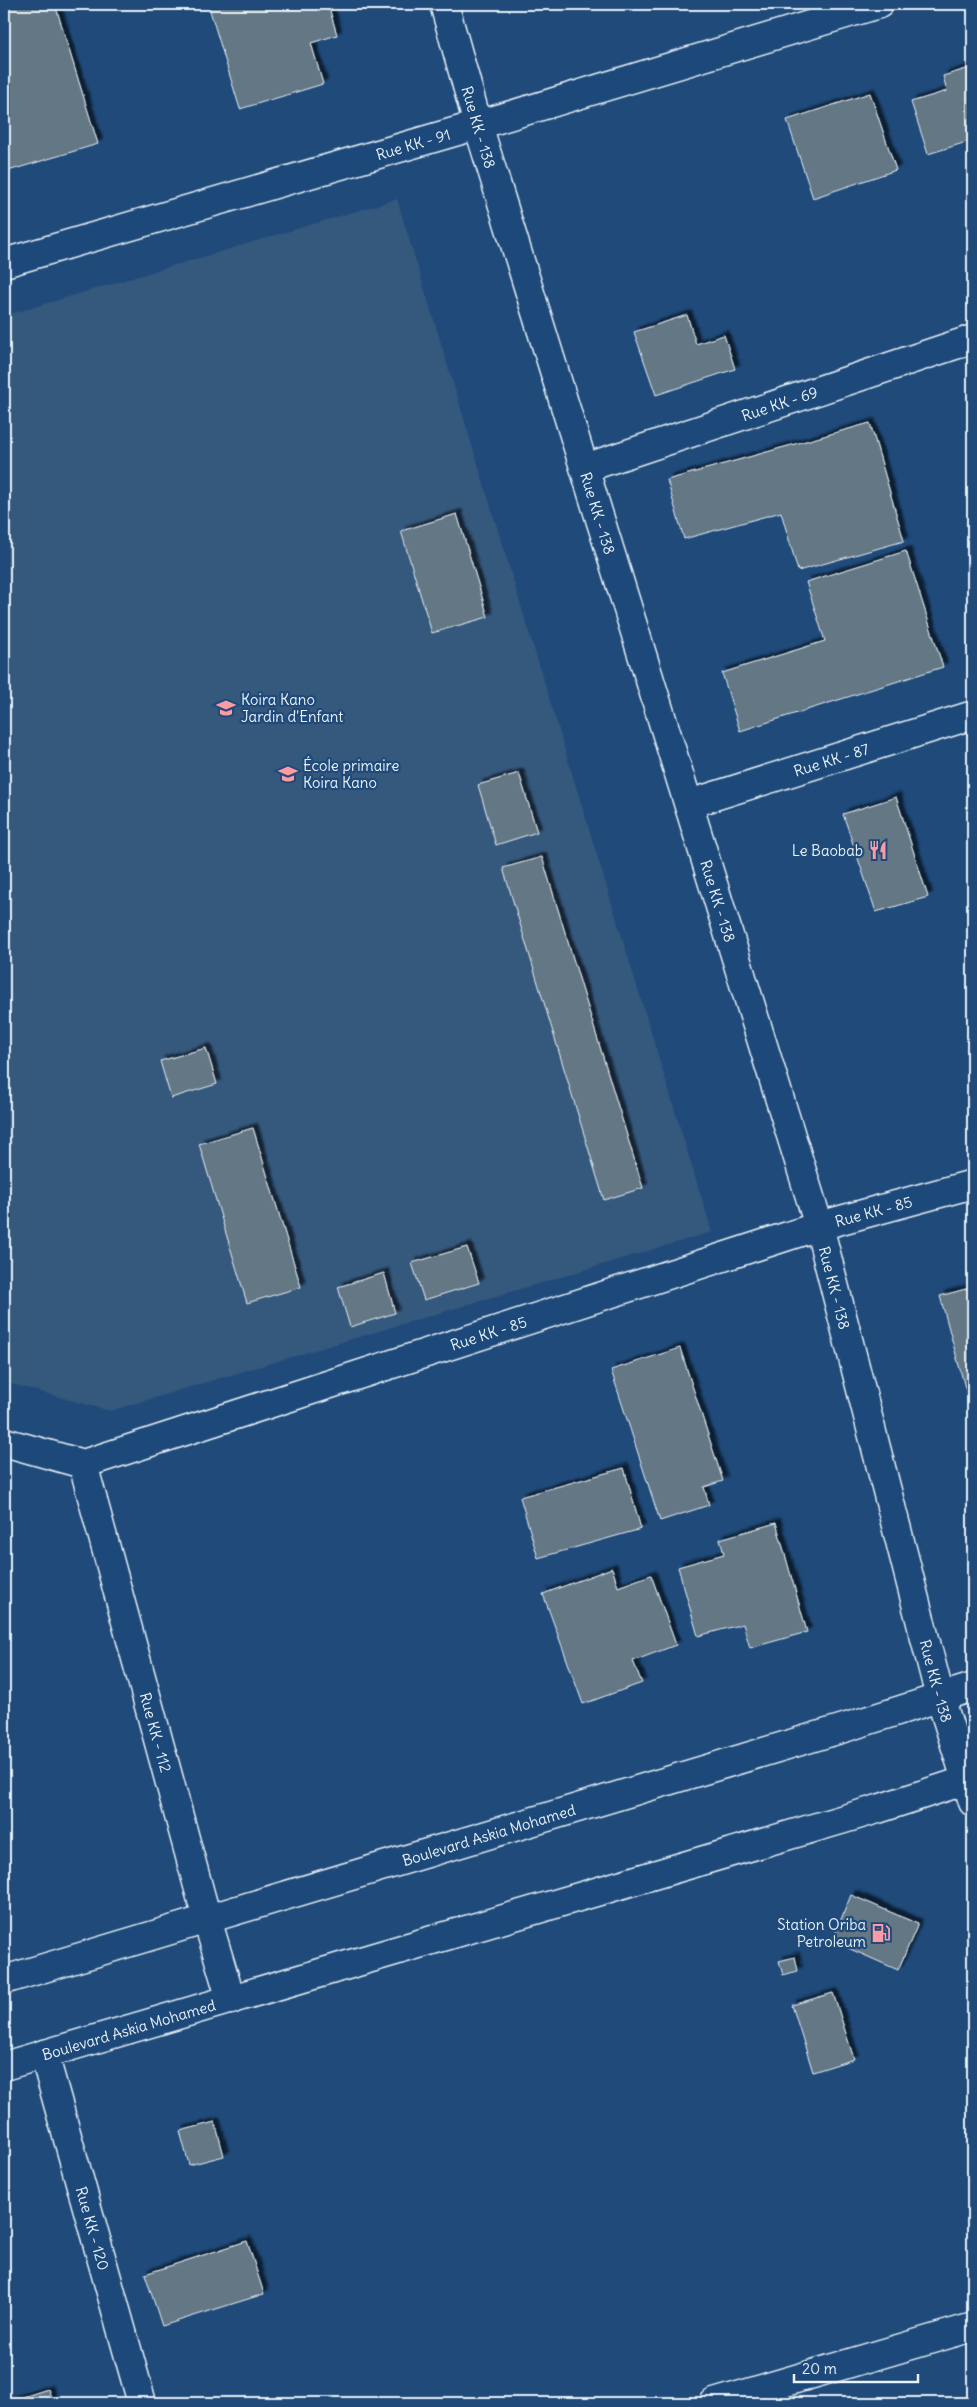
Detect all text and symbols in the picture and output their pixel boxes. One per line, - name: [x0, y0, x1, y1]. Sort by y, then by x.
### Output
- street label: Rue KK - 138: [458, 84, 500, 171]
- street label: Rue KK - 91: [374, 124, 452, 164]
- street label: Rue KK - 69: [739, 382, 820, 425]
- street label: Rue KK - 138: [577, 470, 620, 557]
- place label: Koira Kano Jardin d'Enfant: [241, 690, 343, 726]
- school or university icon: Koira Kano Jardin d'Enfant: [215, 697, 237, 719]
- street label: Rue KK - 87: [791, 739, 871, 780]
- place label: École primaire Koira Kano: [303, 756, 399, 792]
- school or university icon: École primaire Koira Kano: [277, 763, 299, 785]
- restaurant icon: Le Baobab: [867, 839, 889, 861]
- place label: Le Baobab: [792, 841, 863, 860]
- street label: Rue KK - 138: [697, 857, 740, 944]
- street label: Rue KK - 85: [833, 1192, 914, 1231]
- street label: Rue KK - 138: [815, 1244, 855, 1331]
- street label: Rue KK - 85: [448, 1312, 529, 1354]
- street label: Rue KK - 138: [916, 1637, 957, 1725]
- street label: Rue KK - 112: [136, 1690, 176, 1774]
- street label: Boulevard Askia Mohamed: [400, 1800, 578, 1870]
- place label: Station Oriba Petroleum: [777, 1915, 866, 1951]
- fuel station icon: Station Oriba Petroleum: [870, 1922, 892, 1944]
- street label: Boulevard Askia Mohamed: [40, 1995, 218, 2064]
- street label: Rue KK - 120: [72, 2184, 114, 2272]
- scale bar: [794, 2352, 918, 2384]
- text: 20 m: [802, 2359, 837, 2378]

